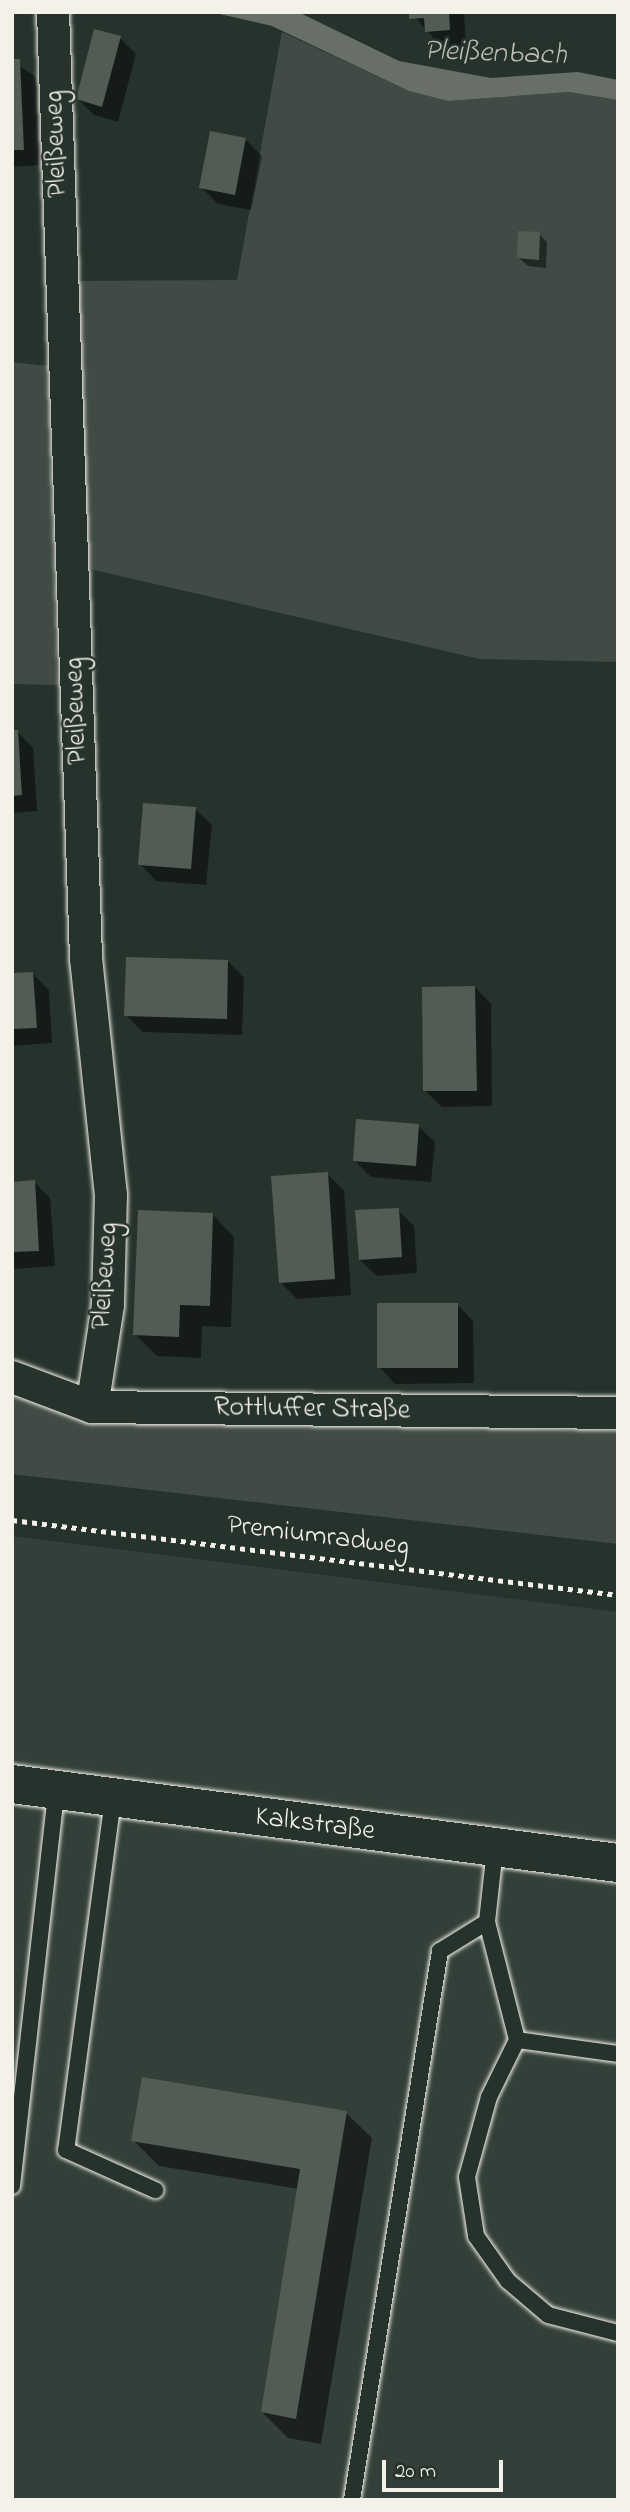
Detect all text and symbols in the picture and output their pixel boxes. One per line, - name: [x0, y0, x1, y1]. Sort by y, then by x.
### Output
- water label: Pleißenbach: [423, 34, 567, 74]
- street label: Pleißeweg: [38, 90, 76, 198]
- street label: Pleißeweg: [58, 657, 96, 765]
- street label: Pleißeweg: [85, 1221, 127, 1331]
- street label: Rottluffer Straße: [214, 1391, 410, 1429]
- street label: Premiumradweg: [225, 1509, 411, 1565]
- street label: Kalkstraße: [253, 1801, 377, 1849]
- scale bar: [385, 2446, 506, 2490]
- text: 20 m: [395, 2457, 436, 2487]

